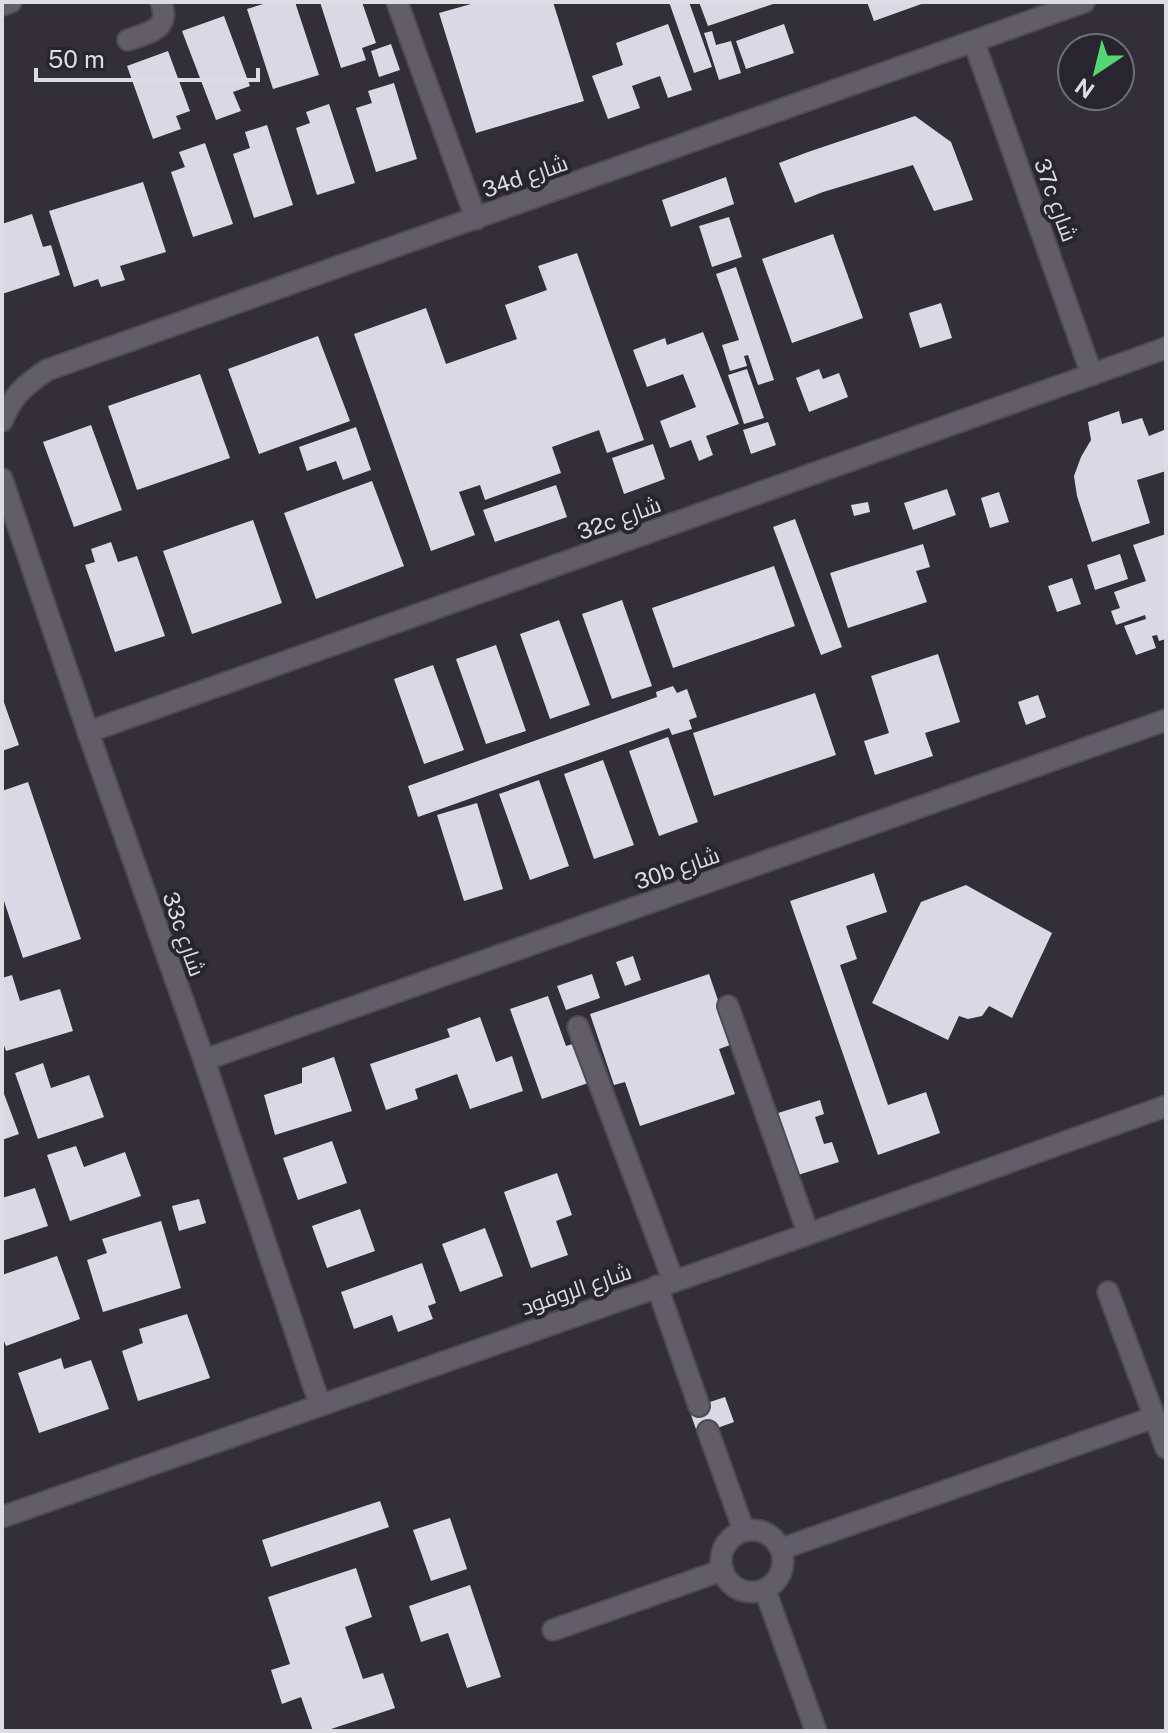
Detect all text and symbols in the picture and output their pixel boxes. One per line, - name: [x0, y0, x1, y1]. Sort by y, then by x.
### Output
- scale bar: [36, 32, 258, 82]
- north arrow: [1056, 32, 1136, 112]
- text: 50 m: [48, 45, 105, 73]
- text: N: [1070, 73, 1099, 104]
- street label: 34d شارع: [479, 149, 572, 205]
- street label: 37c شارع: [1027, 155, 1083, 246]
- street label: 32c شارع: [574, 491, 665, 547]
- street label: 30b شارع: [631, 841, 724, 897]
- street label: 33c شارع: [156, 888, 211, 980]
- street label: شارع الروفود: [517, 1258, 635, 1322]

